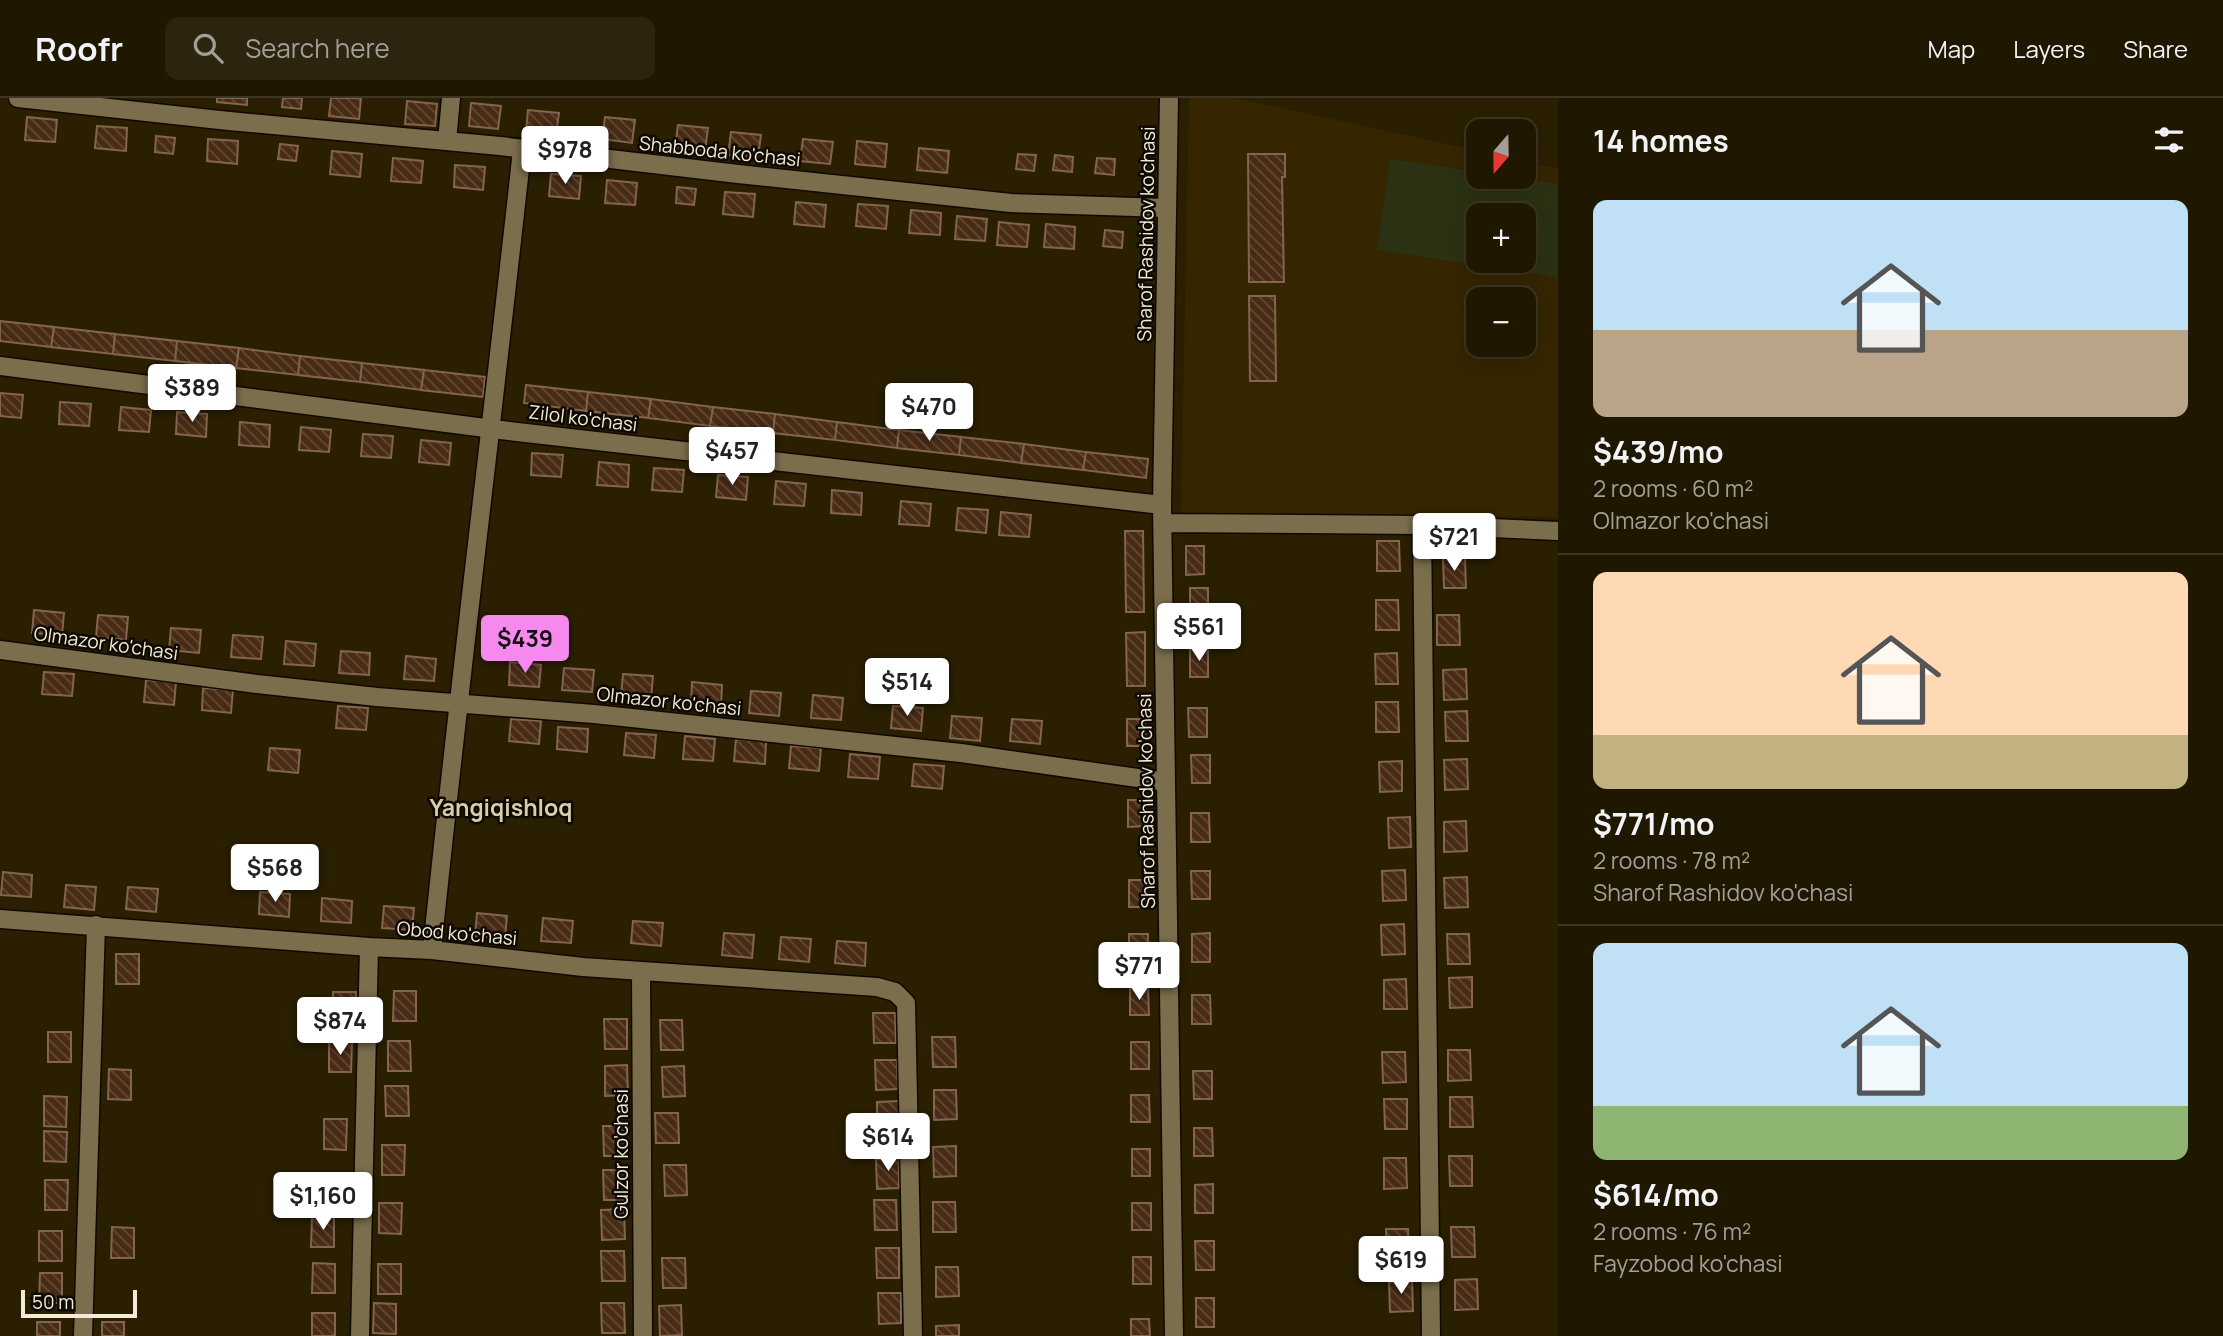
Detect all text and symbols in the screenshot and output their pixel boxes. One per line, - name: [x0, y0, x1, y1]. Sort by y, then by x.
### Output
- search box: [165, 17, 655, 80]
- text: Roofr: [35, 26, 123, 71]
- icon: search: [189, 29, 227, 67]
- text: Search here: [245, 30, 390, 66]
- text: Map: [1928, 32, 1975, 65]
- text: Layers: [2013, 32, 2085, 65]
- text: Share: [2123, 32, 2188, 65]
- north arrow: [1466, 119, 1536, 189]
- map controls: [1466, 119, 1536, 357]
- text: 14 homes: [1593, 120, 1729, 161]
- icon: filters: [2150, 121, 2188, 159]
- pin: $978: [524, 126, 606, 186]
- street label: Sharof Rashidov ko'chasi: [1131, 126, 1161, 342]
- street label: Shabboda ko'chasi: [638, 130, 802, 172]
- text: $978: [537, 133, 593, 165]
- button: +: [1466, 203, 1536, 273]
- icon: home: [1828, 245, 1954, 371]
- button: −: [1466, 287, 1536, 357]
- pin: $389: [151, 364, 233, 424]
- text: $389: [164, 371, 220, 403]
- pin: $470: [888, 384, 970, 443]
- text: $470: [901, 390, 957, 422]
- street label: Zilol ko'chasi: [527, 398, 639, 438]
- pin: $457: [691, 428, 773, 487]
- text: $439/mo: [1593, 431, 1724, 472]
- text: $457: [705, 434, 759, 466]
- text: 2 rooms · 60 m²: [1593, 472, 1754, 504]
- text: Olmazor ko'chasi: [1593, 504, 1769, 536]
- pin: $721: [1413, 514, 1495, 573]
- text: $721: [1429, 520, 1479, 552]
- pin: $561: [1158, 603, 1240, 663]
- text: $561: [1173, 610, 1225, 642]
- pin: $439: [484, 616, 566, 675]
- icon: home: [1828, 617, 1954, 743]
- street label: Olmazor ko'chasi: [32, 620, 180, 666]
- text: $439: [497, 622, 553, 654]
- pin: $514: [866, 658, 948, 718]
- text: $514: [881, 665, 933, 697]
- street label: Olmazor ko'chasi: [595, 680, 743, 722]
- street label: Sharof Rashidov ko'chasi: [1131, 693, 1161, 909]
- district label: Yangiqishloq: [430, 791, 572, 823]
- text: $771/mo: [1593, 803, 1715, 844]
- pin: $568: [234, 844, 316, 904]
- text: 2 rooms · 78 m²: [1593, 844, 1750, 876]
- text: $568: [247, 851, 303, 883]
- text: Sharof Rashidov ko'chasi: [1593, 876, 1853, 908]
- street label: Obod ko'chasi: [396, 915, 518, 951]
- pin: $771: [1098, 942, 1180, 1002]
- text: $771: [1114, 949, 1164, 981]
- icon: home: [1828, 988, 1954, 1114]
- pin: $874: [299, 998, 381, 1057]
- text: $874: [313, 1004, 367, 1036]
- street label: Gulzor ko'chasi: [608, 1089, 634, 1219]
- pin: $614: [847, 1114, 929, 1173]
- text: $614: [862, 1120, 914, 1152]
- pin: $1,160: [266, 1172, 380, 1232]
- text: $614/mo: [1593, 1174, 1719, 1215]
- text: $1,160: [289, 1179, 357, 1211]
- text: 2 rooms · 76 m²: [1593, 1215, 1751, 1247]
- pin: $619: [1360, 1236, 1442, 1296]
- text: $619: [1375, 1243, 1427, 1275]
- text: Fayzobod ko'chasi: [1593, 1247, 1783, 1279]
- scale bar: [21, 1287, 136, 1319]
- text: 50 m: [32, 1289, 74, 1315]

